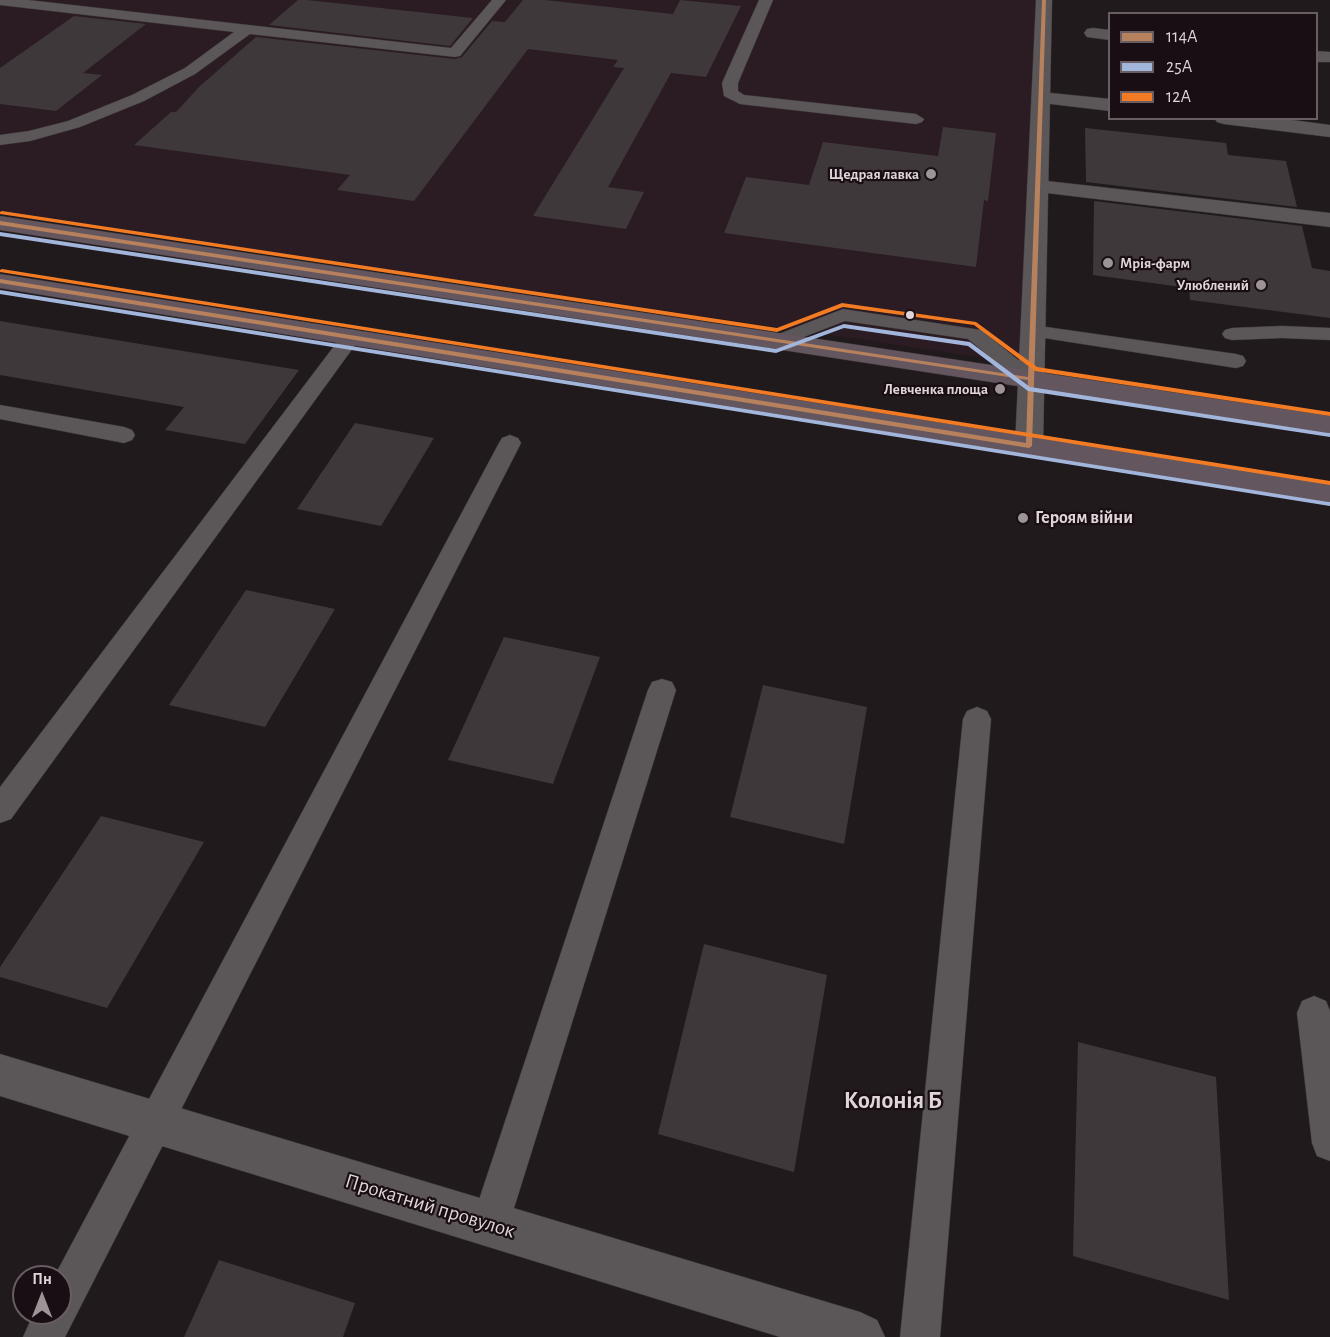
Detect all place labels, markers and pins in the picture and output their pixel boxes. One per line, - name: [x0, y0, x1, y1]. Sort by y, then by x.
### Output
- place label: Щедрая лавка: [829, 165, 919, 183]
- marker: Щедрая лавка: [924, 167, 938, 181]
- place label: Мрія-фарм: [1120, 254, 1190, 272]
- marker: Мрія-фарм: [1101, 256, 1115, 270]
- place label: Улюблений: [1177, 276, 1249, 294]
- marker: Улюблений: [1254, 278, 1268, 292]
- unlabelled marker: [904, 309, 916, 321]
- place label: Левченка площа: [884, 380, 988, 398]
- marker: Левченка площа: [993, 382, 1007, 396]
- place label: Героям війни: [1035, 507, 1133, 529]
- marker: Героям війни: [1016, 511, 1030, 525]

